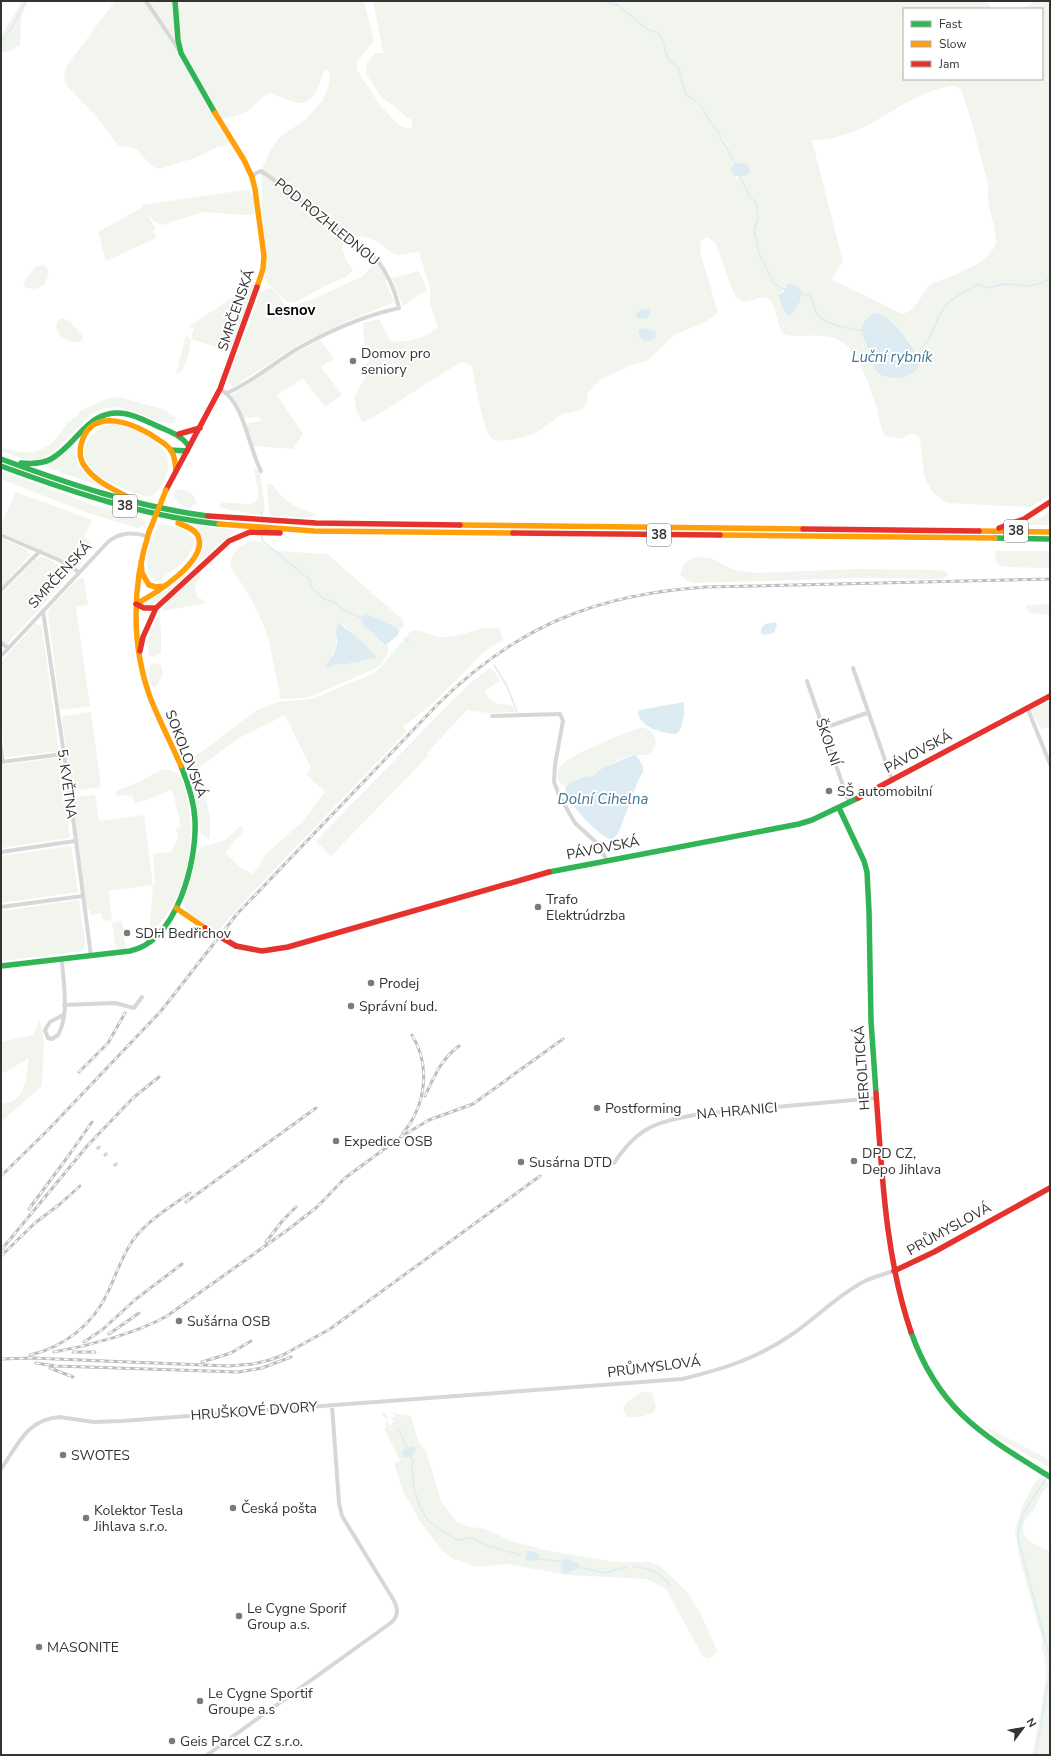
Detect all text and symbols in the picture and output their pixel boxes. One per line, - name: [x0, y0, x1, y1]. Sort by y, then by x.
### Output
- legend: [903, 8, 1043, 80]
- text: Fast: [939, 16, 962, 32]
- text: Slow: [939, 36, 967, 52]
- text: Jam: [938, 56, 960, 72]
- street label: POD ROZHLEDNOU: [271, 174, 383, 270]
- street label: SMRČENSKÁ: [213, 267, 259, 353]
- district label: Lesnov: [267, 300, 316, 320]
- place label: Domov pro seniory: [361, 344, 431, 379]
- water label: Luční rybník: [851, 347, 933, 367]
- marker: Domov pro seniory: [348, 356, 358, 366]
- road number: 38: [113, 495, 137, 517]
- road number: 38: [1004, 520, 1028, 542]
- road number: 38: [647, 524, 671, 546]
- street label: SMRČENSKÁ: [24, 537, 96, 613]
- street label: SOKOLOVSKÁ: [161, 707, 211, 801]
- street label: ŠKOLNÍ: [811, 716, 845, 770]
- street label: PÁVOVSKÁ: [881, 726, 955, 778]
- street label: 5. KVĚTNA: [53, 748, 81, 820]
- place label: SŠ automobilní: [837, 782, 933, 801]
- marker: SŠ automobilní: [824, 786, 834, 796]
- water label: Dolní Cihelna: [558, 789, 648, 809]
- street label: PÁVOVSKÁ: [565, 832, 641, 864]
- place label: Trafo Elektrúdrzba: [546, 890, 626, 925]
- marker: Trafo Elektrúdrzba: [533, 902, 543, 912]
- place label: SDH Bedřichov: [135, 924, 232, 943]
- marker: SDH Bedřichov: [122, 928, 132, 938]
- place label: Prodej: [379, 974, 419, 993]
- marker: Prodej: [366, 978, 376, 988]
- place label: Správní bud.: [359, 997, 437, 1016]
- marker: Správní bud.: [346, 1001, 356, 1011]
- street label: HEROLTICKÁ: [850, 1025, 874, 1111]
- street label: NA HRANICI: [696, 1098, 778, 1124]
- place label: Postforming: [605, 1099, 682, 1118]
- marker: Postforming: [592, 1103, 602, 1113]
- place label: Expedice OSB: [344, 1132, 433, 1151]
- marker: Expedice OSB: [331, 1136, 341, 1146]
- place label: DPD CZ, Depo Jihlava: [862, 1144, 941, 1179]
- place label: Susárna DTD: [529, 1153, 612, 1172]
- marker: DPD CZ, Depo Jihlava: [849, 1156, 859, 1166]
- marker: Susárna DTD: [516, 1157, 526, 1167]
- street label: PRŮMYSLOVÁ: [903, 1198, 995, 1260]
- place label: Sušárna OSB: [187, 1312, 270, 1331]
- marker: Sušárna OSB: [174, 1316, 184, 1326]
- street label: PRŮMYSLOVÁ: [606, 1352, 702, 1382]
- street label: HRUŠKOVÉ DVORY: [190, 1397, 319, 1425]
- place label: SWOTES: [71, 1446, 130, 1465]
- marker: SWOTES: [58, 1450, 68, 1460]
- place label: Česká pošta: [241, 1499, 317, 1518]
- place label: Kolektor Tesla Jihlava s.r.o.: [93, 1501, 183, 1536]
- marker: Česká pošta: [228, 1503, 238, 1513]
- marker: Kolektor Tesla Jihlava s.r.o.: [81, 1513, 91, 1523]
- place label: Le Cygne Sporif Group a.s.: [247, 1599, 347, 1634]
- marker: Le Cygne Sporif Group a.s.: [234, 1611, 244, 1621]
- place label: MASONITE: [47, 1638, 119, 1657]
- marker: MASONITE: [34, 1642, 44, 1652]
- place label: Le Cygne Sportif Groupe a.s: [208, 1684, 313, 1719]
- marker: Le Cygne Sportif Groupe a.s: [195, 1696, 205, 1706]
- north arrow: [1003, 1708, 1043, 1748]
- text: N: [1023, 1715, 1040, 1730]
- place label: Geis Parcel CZ s.r.o.: [180, 1732, 303, 1751]
- marker: Geis Parcel CZ s.r.o.: [167, 1736, 177, 1746]

